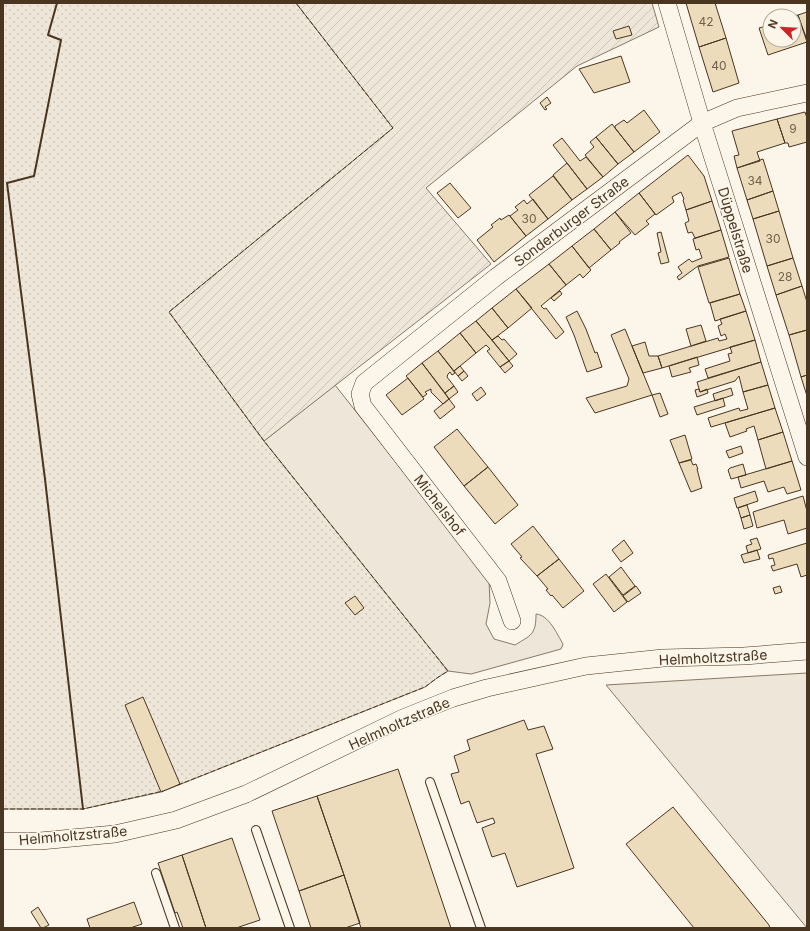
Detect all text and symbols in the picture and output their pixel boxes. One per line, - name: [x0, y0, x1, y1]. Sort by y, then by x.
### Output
- north arrow: [762, 8, 802, 48]
- house number: 42: [698, 14, 714, 29]
- text: N: [765, 17, 781, 31]
- house number: 40: [711, 58, 727, 73]
- house number: 9: [789, 121, 797, 136]
- street label: Sonderburger Straße: [510, 172, 632, 270]
- house number: 34: [747, 173, 763, 188]
- street label: Düppelstraße: [715, 185, 757, 275]
- house number: 30: [522, 211, 536, 226]
- house number: 30: [766, 231, 780, 246]
- house number: 28: [778, 269, 792, 284]
- street label: Michelshof: [411, 471, 469, 539]
- street label: Helmholtzstraße: [658, 646, 768, 668]
- street label: Helmholtzstraße: [346, 693, 452, 753]
- street label: Helmholtzstraße: [18, 822, 128, 848]

